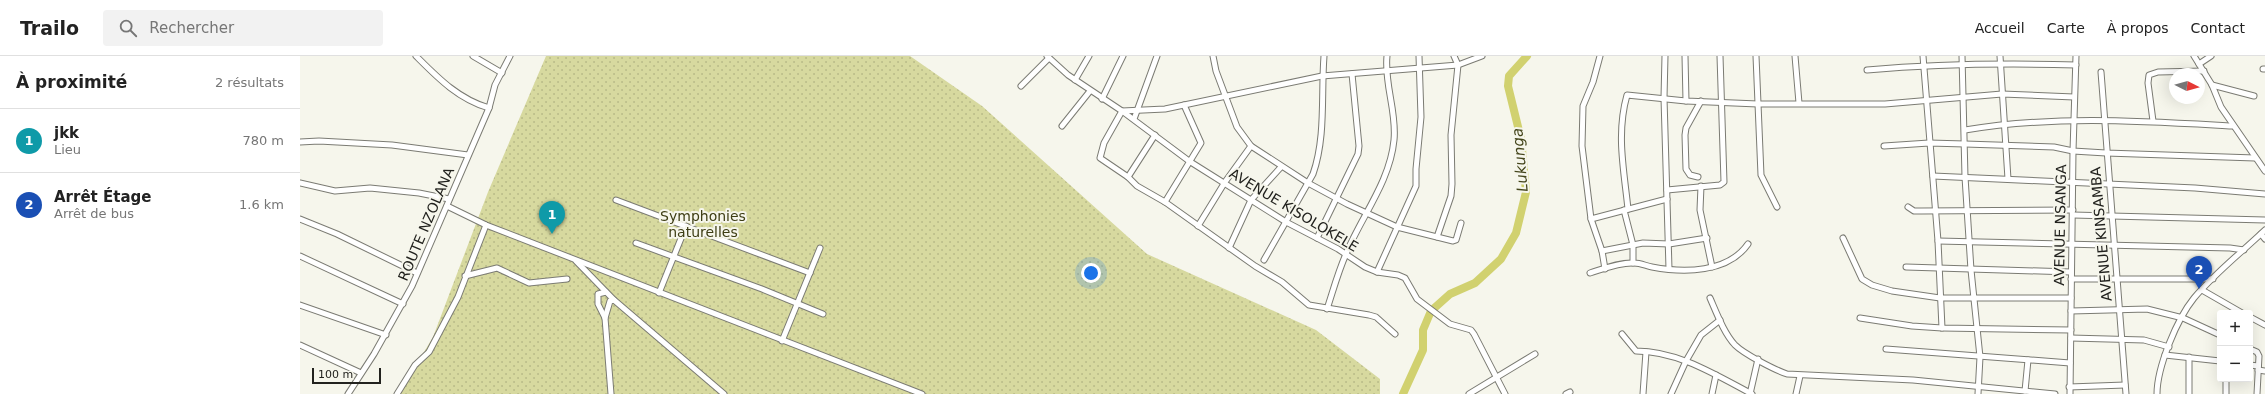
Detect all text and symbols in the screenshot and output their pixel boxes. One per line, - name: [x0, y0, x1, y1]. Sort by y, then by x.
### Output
- search box: [103, 10, 383, 46]
- text: Trailo: [20, 17, 79, 39]
- icon: search: [117, 17, 139, 39]
- text: Rechercher: [149, 19, 234, 37]
- text: Accueil: [1975, 20, 2025, 36]
- text: Carte: [2047, 20, 2085, 36]
- text: À propos: [2107, 20, 2169, 36]
- text: Contact: [2191, 20, 2245, 36]
- north arrow: [2169, 68, 2205, 104]
- text: À proximité: [16, 72, 127, 92]
- text: 2 résultats: [215, 75, 284, 90]
- text: jkk: [54, 124, 79, 142]
- water label: Lukunga: [1508, 127, 1532, 193]
- text: 1: [24, 133, 34, 148]
- text: 780 m: [242, 133, 284, 148]
- text: Lieu: [54, 142, 81, 157]
- street label: ROUTE NZOLANA: [395, 164, 457, 283]
- street label: AVENUE NSANGA: [2051, 164, 2069, 286]
- street label: AVENUE KISOLOKELE: [1227, 165, 1361, 255]
- street label: AVENUE KINSAMBA: [2087, 166, 2115, 302]
- text: Arrêt Étage: [54, 188, 151, 206]
- text: 2: [24, 197, 34, 212]
- text: 1.6 km: [239, 197, 284, 212]
- pin: 1: [539, 201, 565, 234]
- text: Arrêt de bus: [54, 206, 134, 221]
- park label: Symphonies naturelles: [660, 208, 746, 240]
- pin: 2: [2186, 256, 2212, 289]
- your location: [1081, 263, 1101, 283]
- map controls: [2217, 310, 2253, 382]
- button: +: [2217, 310, 2253, 346]
- button: −: [2217, 346, 2253, 382]
- scale bar: [312, 366, 381, 385]
- text: 100 m: [318, 368, 353, 381]

